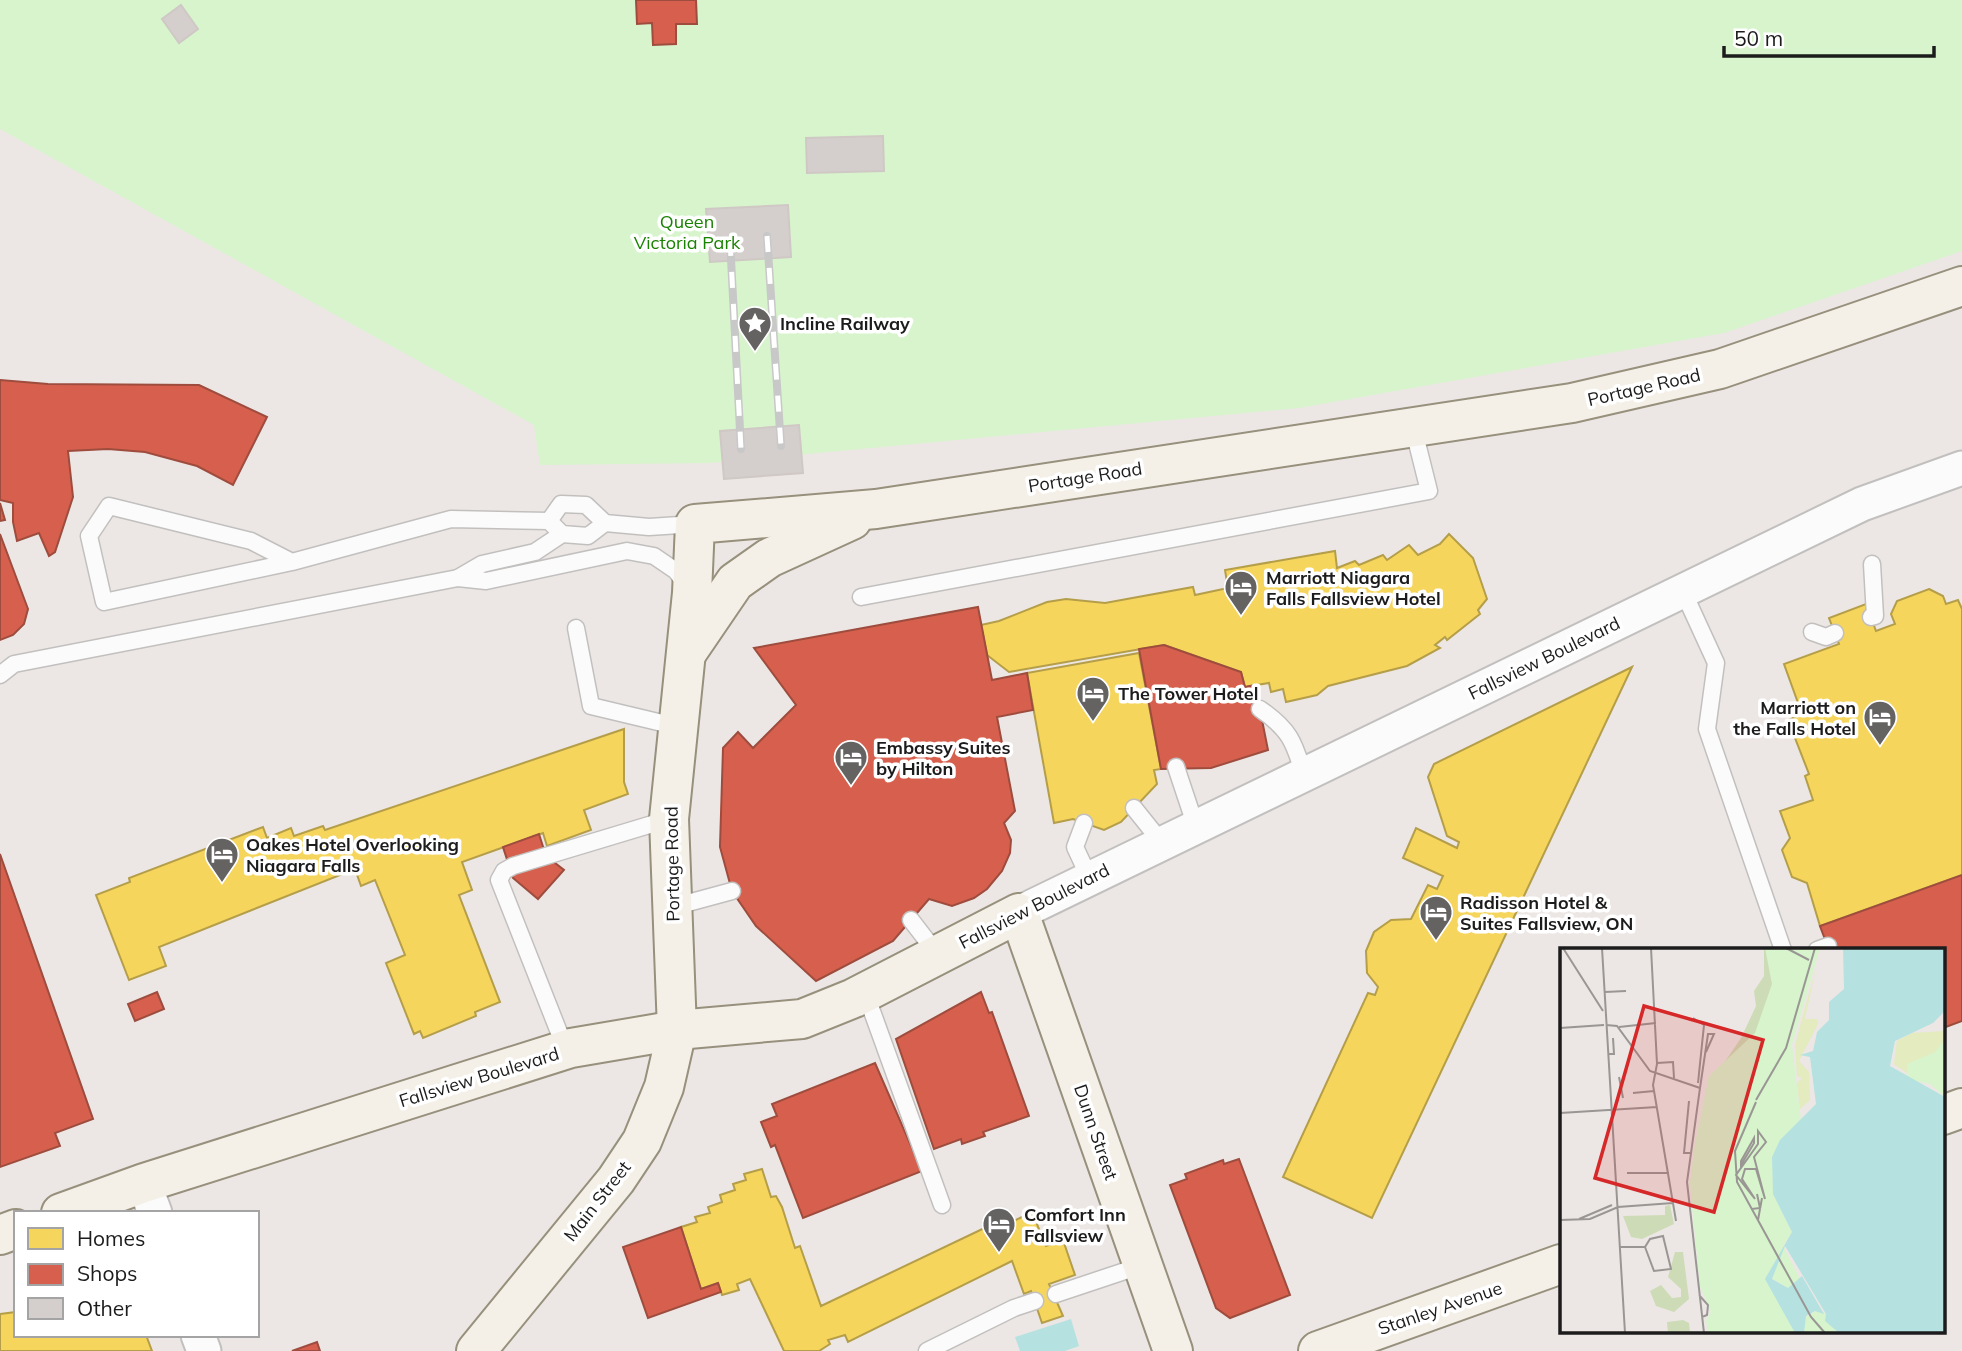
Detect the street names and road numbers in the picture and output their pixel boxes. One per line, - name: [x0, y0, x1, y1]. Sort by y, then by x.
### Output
- street label: Portage Road: [1585, 363, 1703, 411]
- street label: Portage Road: [1026, 457, 1144, 497]
- street label: Fallsview Boulevard: [1464, 611, 1624, 705]
- street label: Portage Road: [659, 806, 685, 922]
- street label: Fallsview Boulevard: [955, 858, 1113, 954]
- street label: Fallsview Boulevard: [396, 1042, 562, 1112]
- street label: Dunn Street: [1069, 1081, 1123, 1183]
- street label: Main Street: [559, 1156, 635, 1246]
- street label: Stanley Avenue: [1375, 1276, 1505, 1340]

